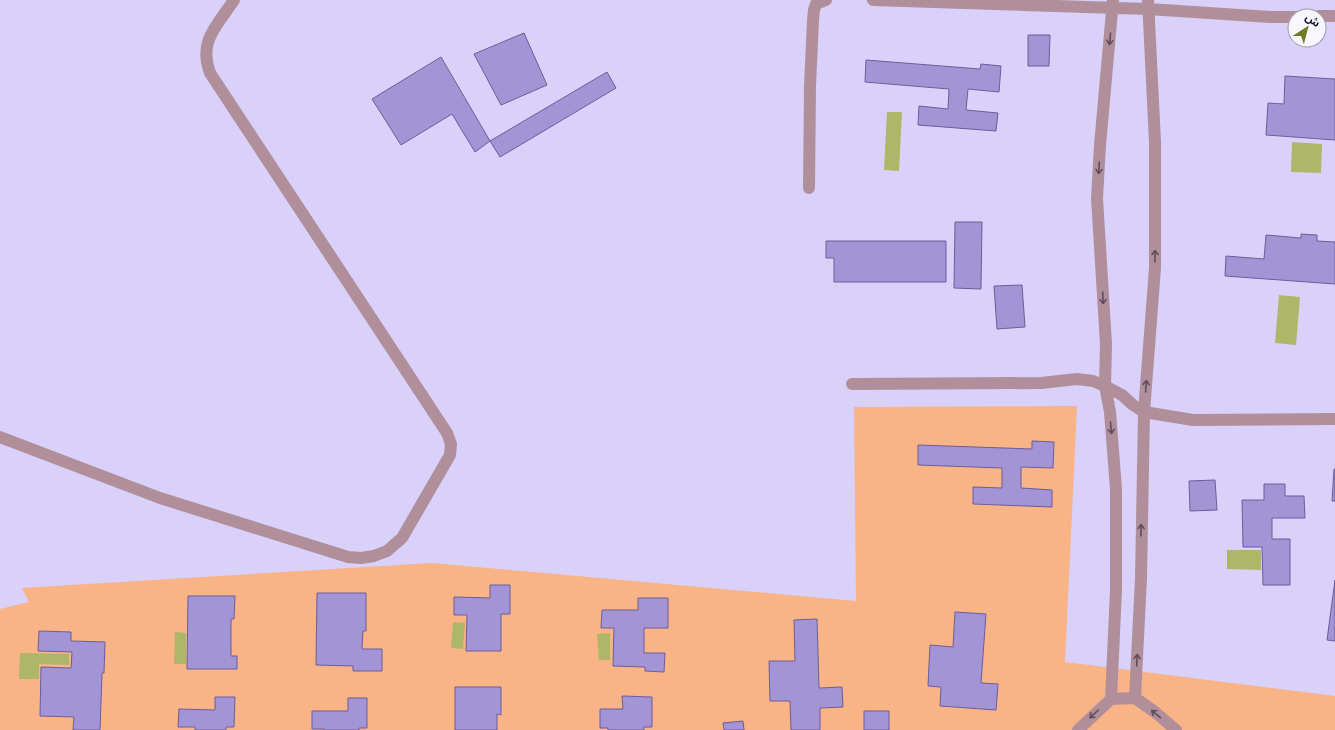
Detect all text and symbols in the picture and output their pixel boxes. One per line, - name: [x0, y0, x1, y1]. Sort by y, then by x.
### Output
- north arrow: [1287, 8, 1327, 48]
- text: ش: [1303, 11, 1323, 30]
- one-way arrow: [1106, 32, 1113, 45]
- one-way arrow: [1095, 161, 1102, 174]
- one-way arrow: [1151, 250, 1159, 263]
- one-way arrow: [1099, 291, 1106, 304]
- one-way arrow: [1143, 380, 1150, 393]
- one-way arrow: [1108, 421, 1115, 434]
- one-way arrow: [1137, 524, 1145, 537]
- one-way arrow: [1134, 654, 1141, 667]
- one-way arrow: [1089, 709, 1099, 719]
- one-way arrow: [1151, 709, 1162, 718]

